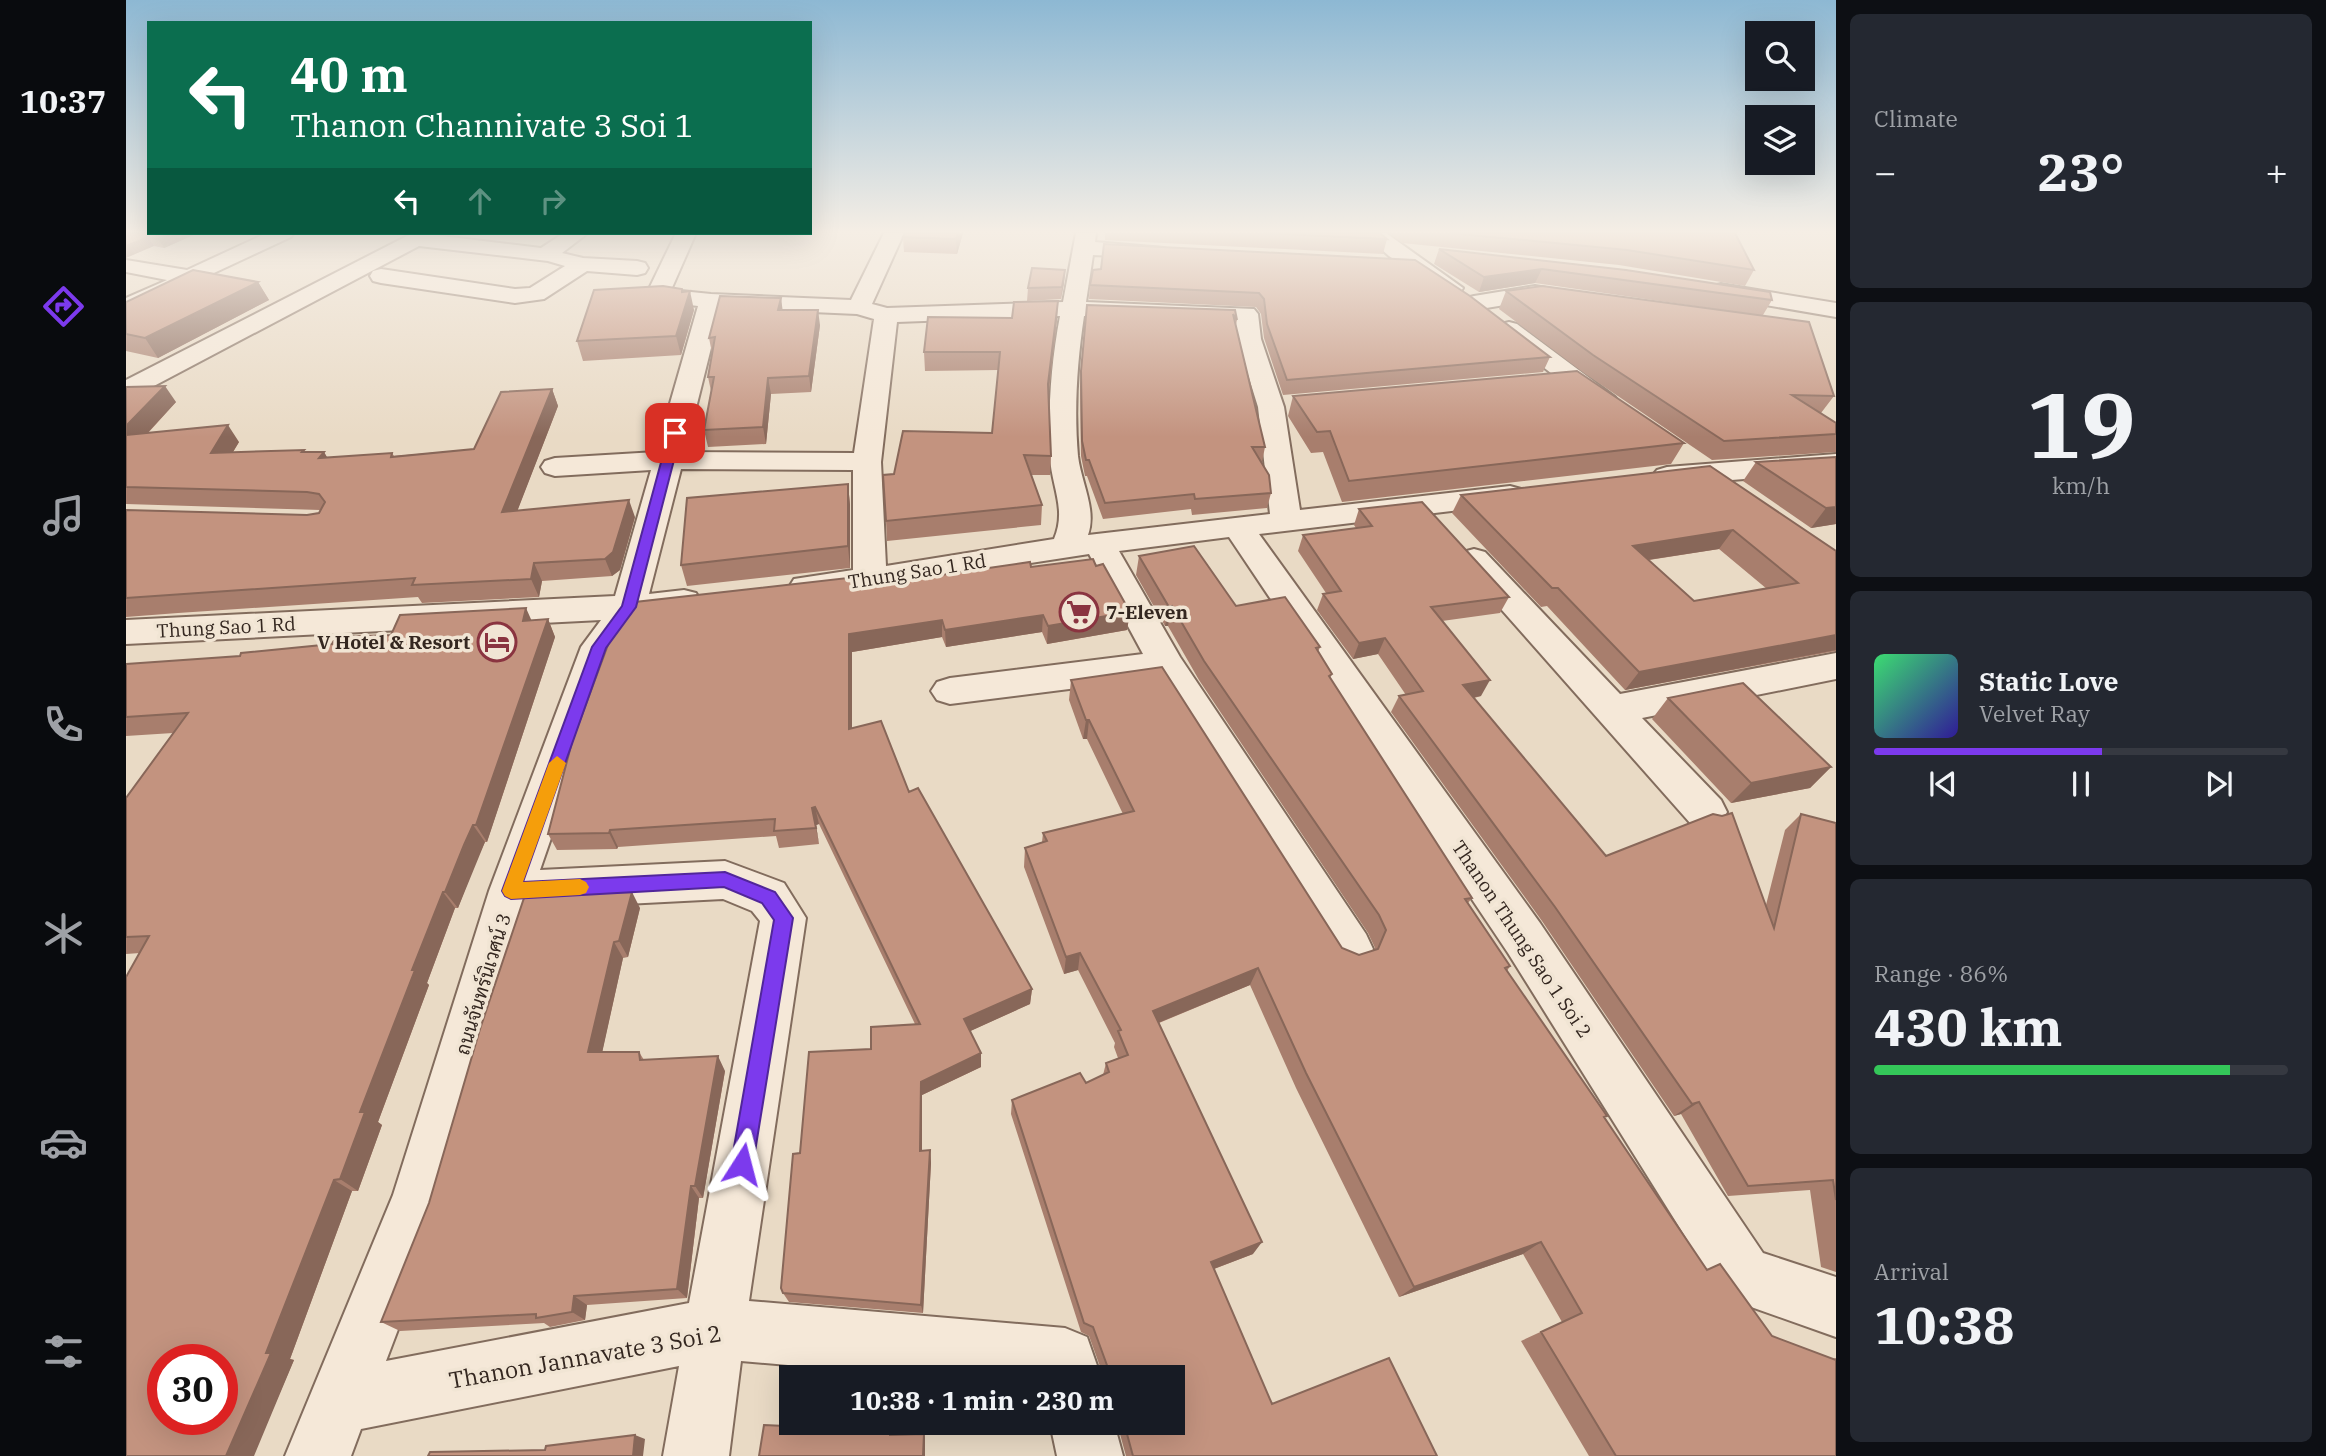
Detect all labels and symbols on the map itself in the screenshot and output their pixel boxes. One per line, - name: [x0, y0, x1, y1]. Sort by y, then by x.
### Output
- pin: [645, 403, 705, 463]
- street label: Thung Sao 1 Rd: [846, 548, 988, 594]
- supermarket icon: 7-Eleven: [1058, 591, 1100, 633]
- place label: 7-Eleven: [1106, 600, 1188, 624]
- street label: Thung Sao 1 Rd: [156, 611, 296, 643]
- hotel icon: V Hotel & Resort: [476, 621, 518, 663]
- place label: V Hotel & Resort: [317, 630, 470, 654]
- street label: Thanon Thung Sao 1 Soi 2: [1447, 836, 1597, 1042]
- street label: ถนนจันทร์นิเวศน์ 3: [450, 910, 516, 1058]
- position arrow: [705, 1127, 779, 1201]
- street label: Thanon Jannavate 3 Soi 2: [446, 1317, 724, 1395]
- speed limit sign: 30: [147, 1344, 238, 1435]

